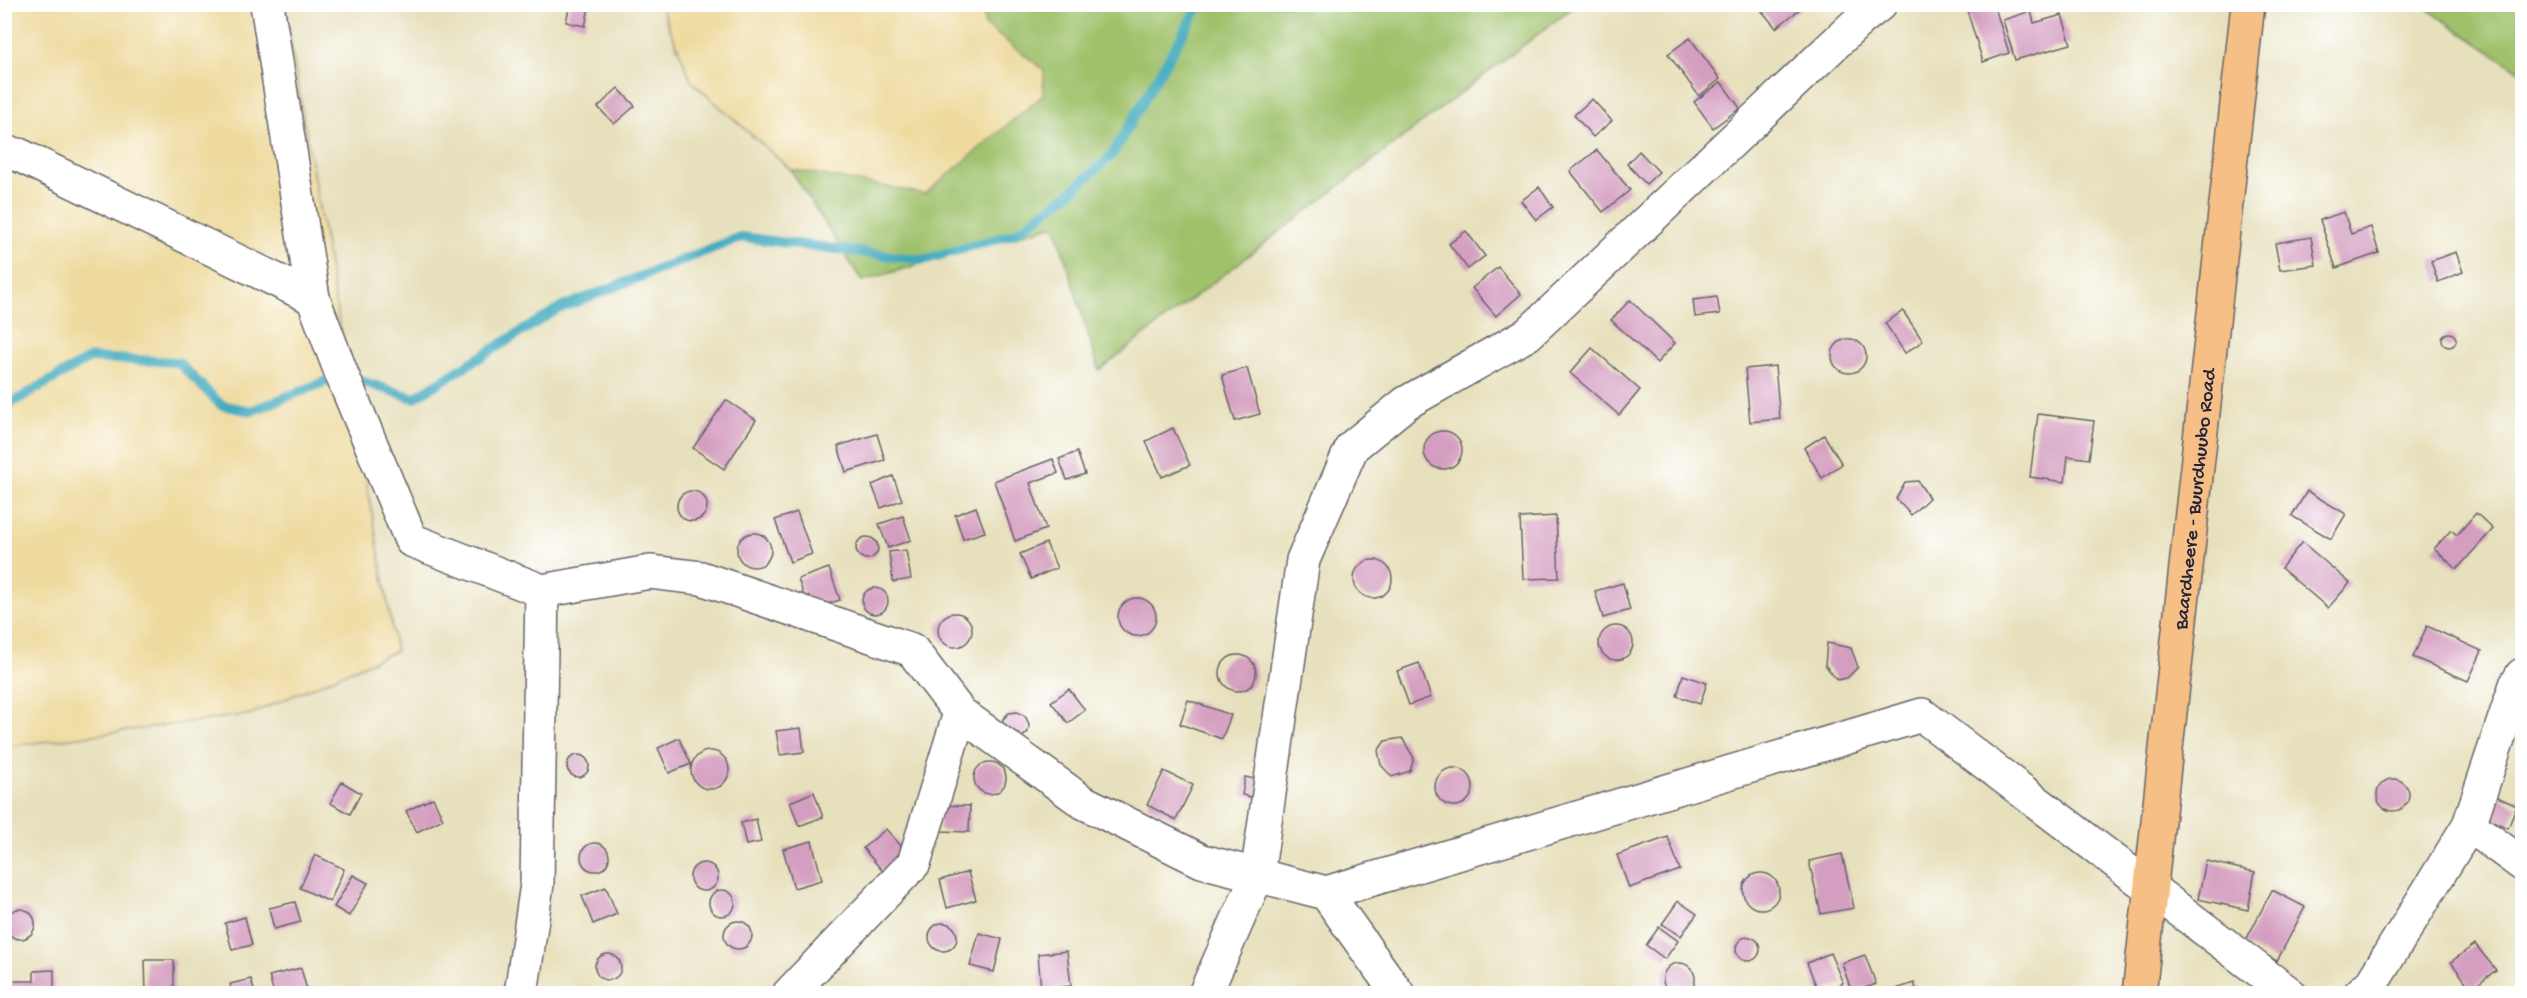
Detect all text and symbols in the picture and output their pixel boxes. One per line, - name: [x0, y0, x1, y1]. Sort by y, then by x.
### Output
- street label: Baardheere - Buurdhuubo Road: [2171, 365, 2223, 632]

